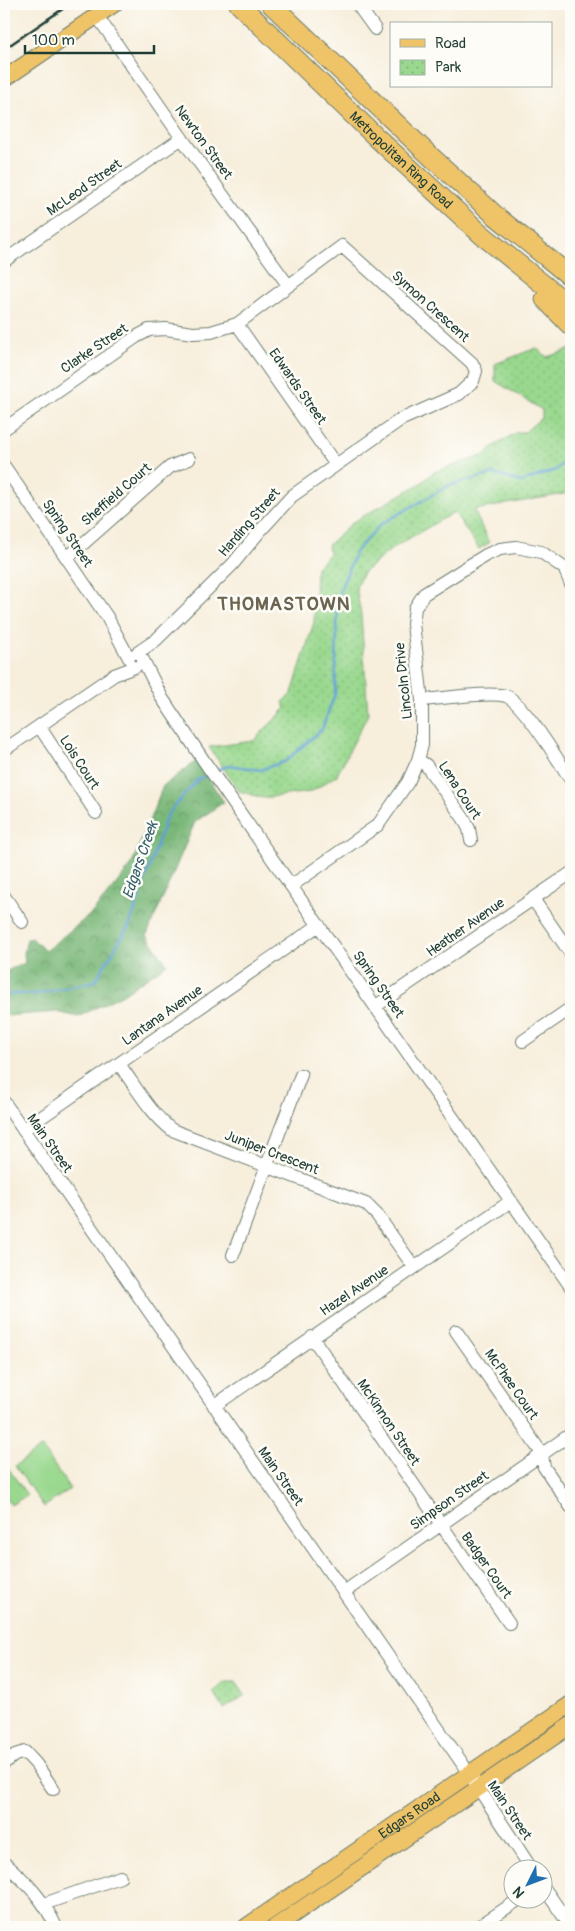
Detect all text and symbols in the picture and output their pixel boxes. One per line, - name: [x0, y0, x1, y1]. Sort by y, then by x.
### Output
- scale bar: [25, 22, 154, 54]
- legend: [390, 22, 552, 88]
- text: 100 m: [32, 31, 75, 50]
- text: Road: [435, 34, 466, 53]
- text: Park: [435, 58, 462, 77]
- street label: Newton Street: [171, 102, 236, 183]
- street label: Metropolitan Ring Road: [346, 108, 456, 213]
- street label: McLeod Street: [44, 155, 125, 219]
- street label: Symon Crescent: [388, 267, 473, 346]
- street label: Clarke Street: [58, 320, 131, 377]
- street label: Edwards Street: [265, 345, 330, 428]
- street label: Sheffield Court: [78, 459, 155, 529]
- street label: Harding Street: [215, 484, 284, 560]
- street label: Spring Street: [39, 496, 97, 571]
- district label: THOMASTOWN: [216, 592, 351, 616]
- street label: Lincoln Drive: [391, 642, 416, 720]
- street label: Lois Court: [56, 732, 104, 793]
- street label: Lena Court: [435, 758, 485, 823]
- water label: Edgars Creek: [118, 817, 163, 901]
- street label: Heather Avenue: [423, 894, 508, 961]
- street label: Spring Street: [349, 947, 408, 1021]
- street label: Lantana Avenue: [119, 981, 206, 1049]
- street label: Main Street: [23, 1111, 76, 1176]
- street label: Juniper Crescent: [222, 1127, 322, 1178]
- street label: Hazel Avenue: [317, 1261, 392, 1320]
- street label: McPhee Court: [481, 1346, 542, 1423]
- street label: McKinnon Street: [353, 1376, 424, 1469]
- street label: Main Street: [254, 1444, 307, 1509]
- street label: Simpson Street: [407, 1467, 492, 1534]
- street label: Badger Court: [458, 1529, 516, 1602]
- street label: Main Street: [484, 1777, 536, 1843]
- street label: Edgars Road: [375, 1788, 444, 1842]
- north arrow: [502, 1858, 552, 1908]
- text: N: [509, 1883, 528, 1902]

